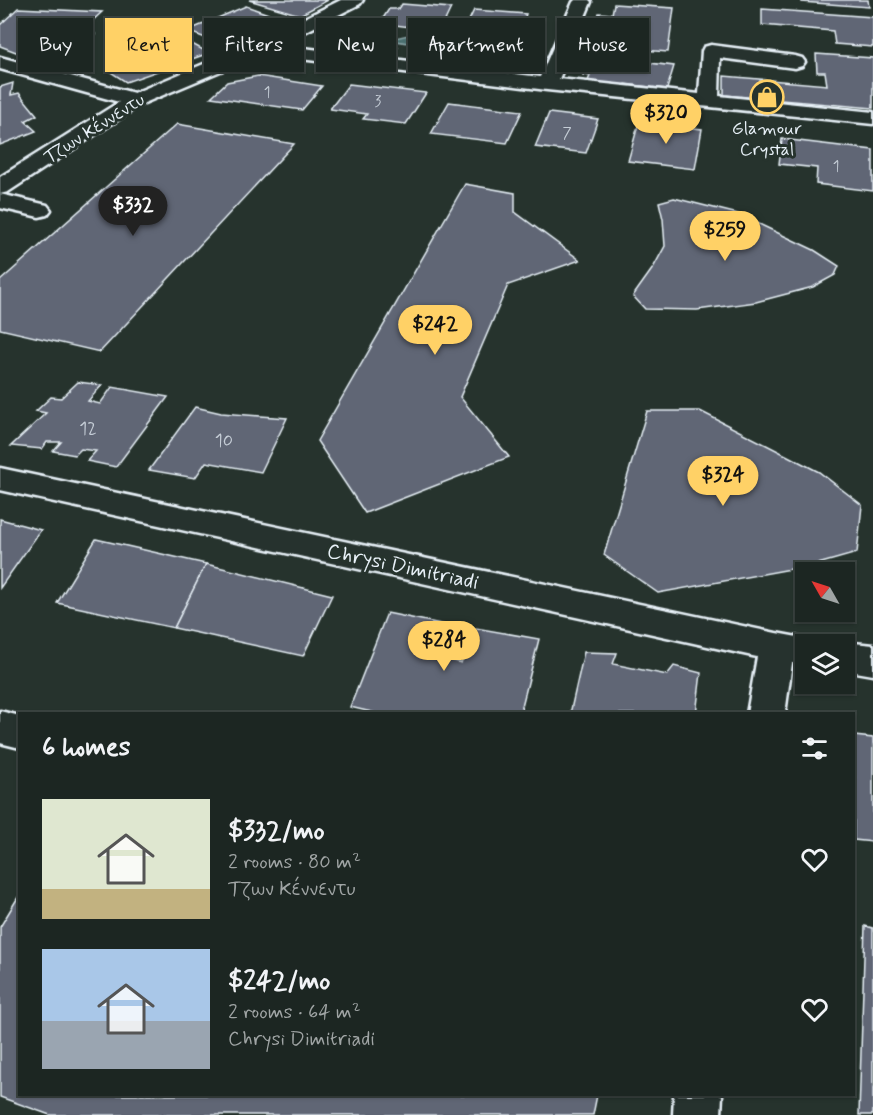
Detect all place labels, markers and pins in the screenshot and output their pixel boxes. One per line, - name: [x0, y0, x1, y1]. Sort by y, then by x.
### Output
- shop icon: Glamour Crystal: [749, 79, 785, 115]
- pin: $320: [630, 94, 702, 145]
- place label: Glamour Crystal: [732, 117, 803, 162]
- pin: $332: [97, 186, 169, 237]
- pin: $259: [689, 211, 761, 262]
- pin: $242: [399, 305, 471, 356]
- pin: $324: [687, 456, 759, 507]
- pin: $284: [408, 621, 480, 672]

